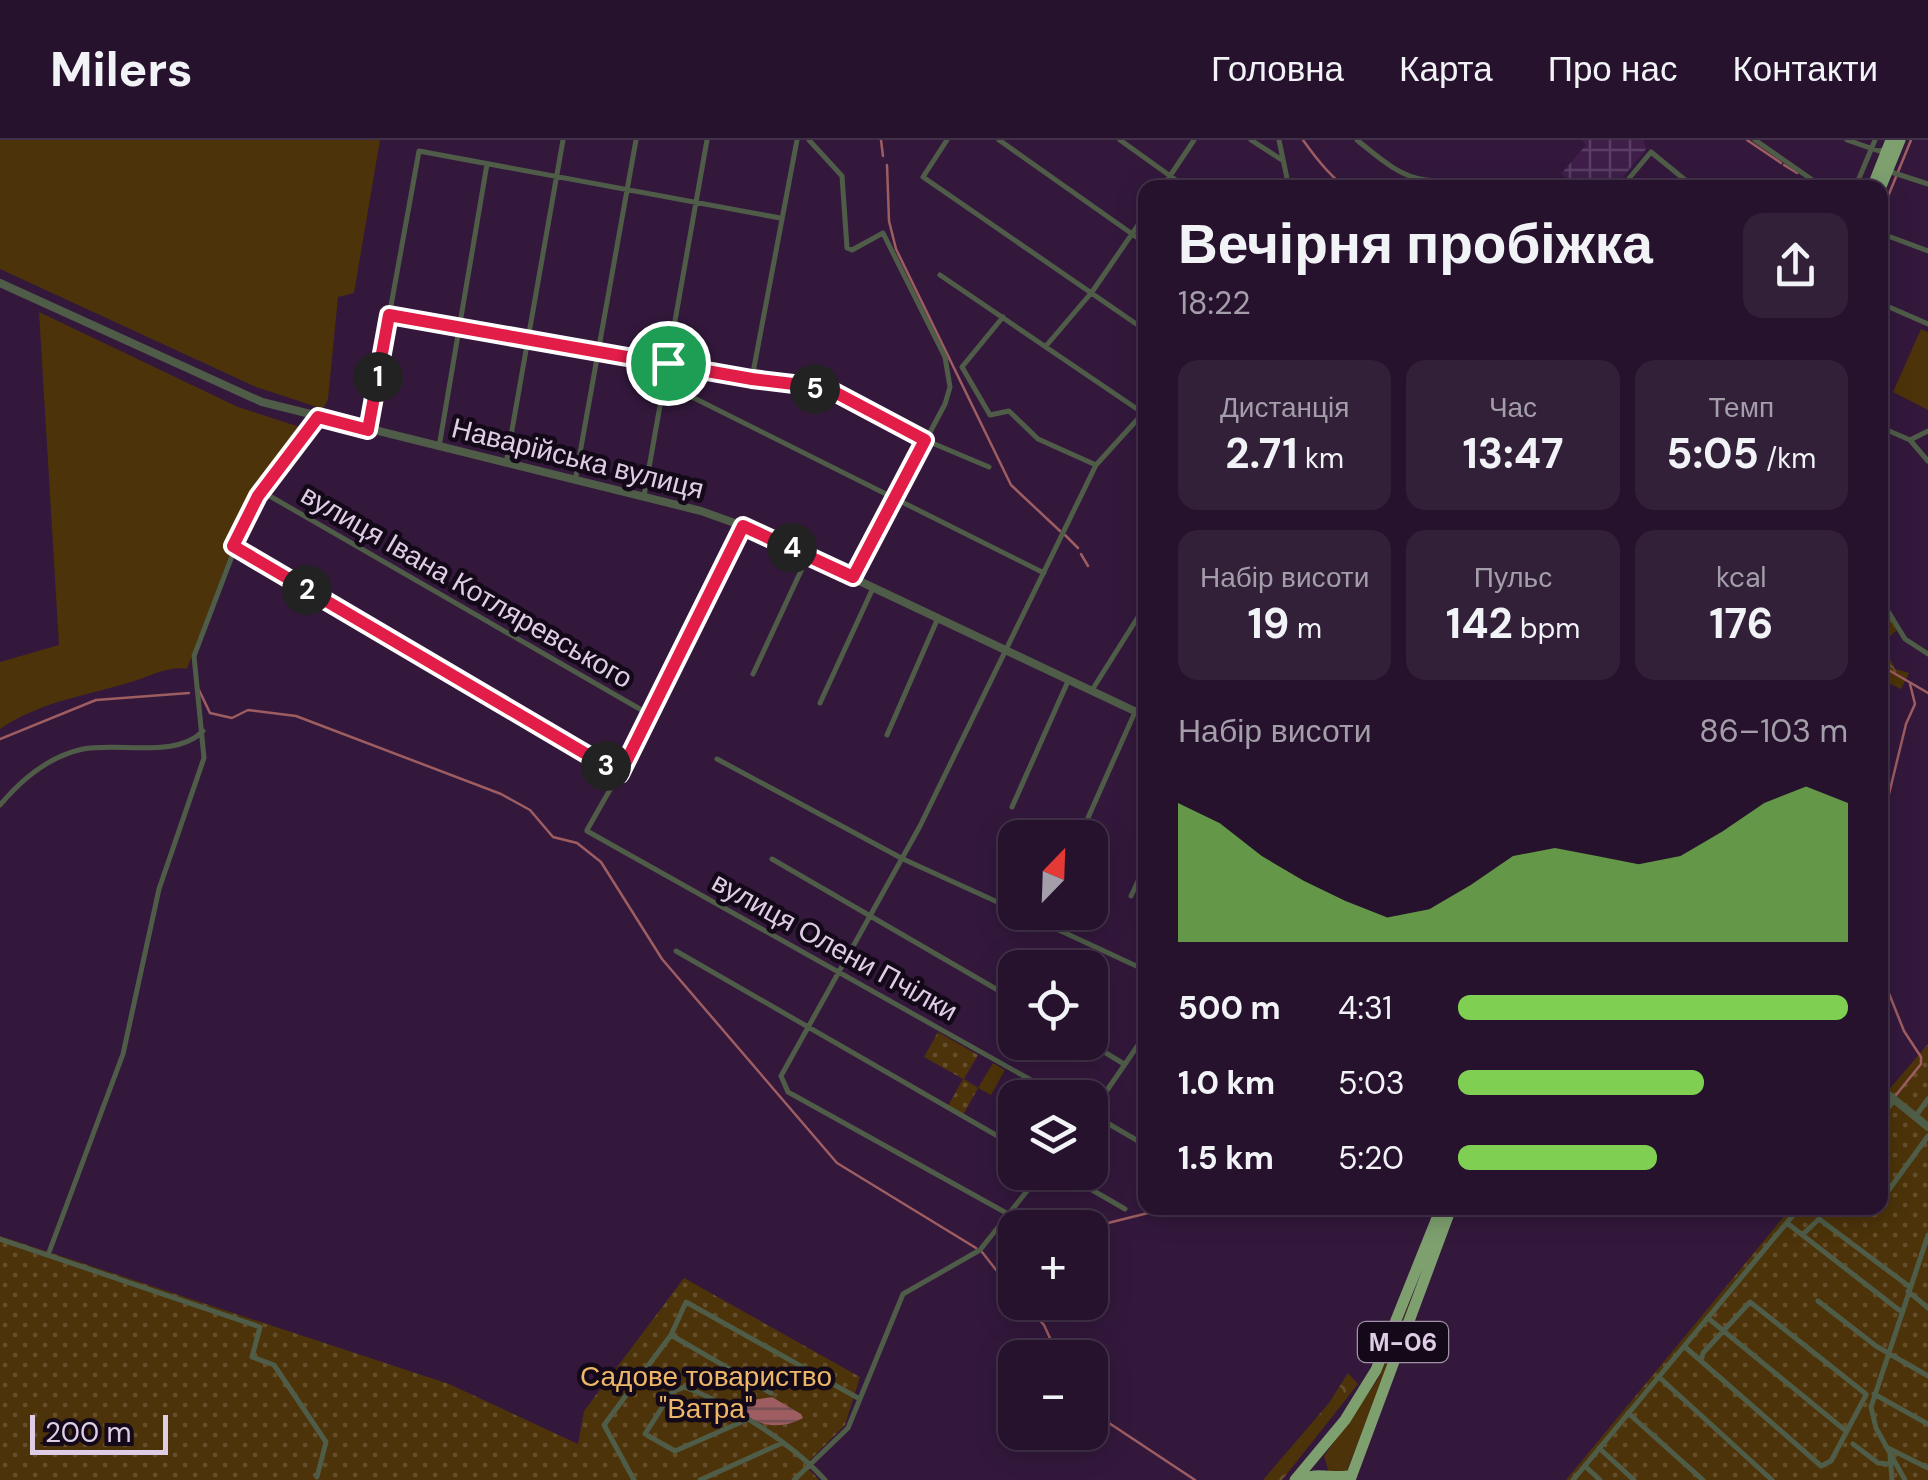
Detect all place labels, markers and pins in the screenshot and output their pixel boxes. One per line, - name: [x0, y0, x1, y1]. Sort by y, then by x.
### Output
- pin: [626, 321, 711, 406]
- pin: 1: [353, 352, 403, 402]
- pin: 5: [790, 364, 840, 414]
- pin: 4: [767, 523, 817, 573]
- pin: 2: [282, 565, 332, 615]
- pin: 3: [581, 741, 631, 791]

